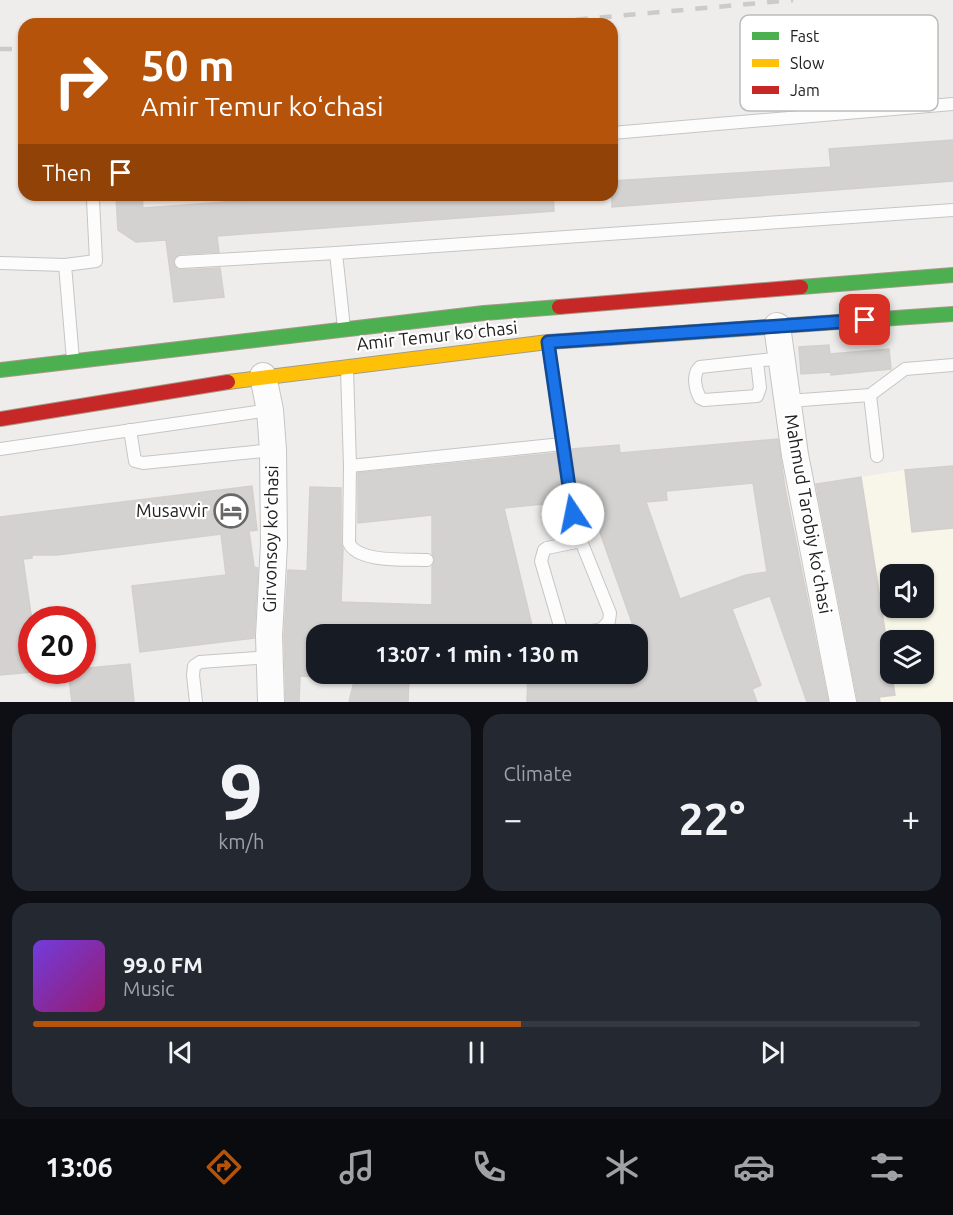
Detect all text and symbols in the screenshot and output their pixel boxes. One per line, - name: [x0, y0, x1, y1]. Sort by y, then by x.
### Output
- legend: [740, 15, 938, 111]
- text: Fast: [790, 27, 820, 45]
- icon: right: [42, 42, 120, 120]
- text: 50 m: [141, 42, 235, 89]
- text: Slow: [790, 54, 825, 72]
- text: Jam: [790, 81, 820, 99]
- text: Amir Temur koʻchasi: [141, 91, 384, 121]
- icon: arrive: [104, 156, 137, 189]
- text: Then: [42, 160, 92, 185]
- pin: [839, 294, 890, 345]
- icon: arrive: [848, 303, 881, 336]
- street label: Amir Temur koʻchasi: [355, 317, 518, 353]
- street label: Mahmud Tarobiy koʻchasi: [782, 412, 836, 615]
- street label: Girvonsoy koʻchasi: [259, 465, 281, 613]
- position arrow: [541, 482, 605, 546]
- hotel icon: Musavvir: [213, 493, 249, 529]
- place label: Musavvir: [136, 500, 208, 520]
- map controls: [880, 564, 934, 684]
- button: sound: [880, 564, 934, 618]
- speed limit sign: 20: [18, 606, 96, 684]
- button: layers: [880, 630, 934, 684]
- text: 13:07 · 1 min · 130 m: [375, 641, 579, 666]
- text: 9: [219, 747, 263, 835]
- text: Climate: [504, 762, 572, 785]
- text: 22°: [678, 793, 745, 844]
- text: −: [504, 800, 522, 837]
- text: +: [901, 800, 920, 837]
- text: km/h: [218, 830, 264, 853]
- text: 99.0 FM: [123, 952, 203, 977]
- text: Music: [123, 977, 175, 1000]
- icon: previous: [164, 1036, 197, 1069]
- icon: pause: [460, 1036, 493, 1069]
- icon: next: [756, 1036, 789, 1069]
- icon: directions: [203, 1146, 245, 1188]
- icon: music: [336, 1146, 378, 1188]
- icon: phone: [468, 1146, 510, 1188]
- icon: climate: [601, 1146, 643, 1188]
- icon: car: [733, 1146, 775, 1188]
- icon: filters: [866, 1146, 908, 1188]
- text: 13:06: [45, 1152, 113, 1182]

